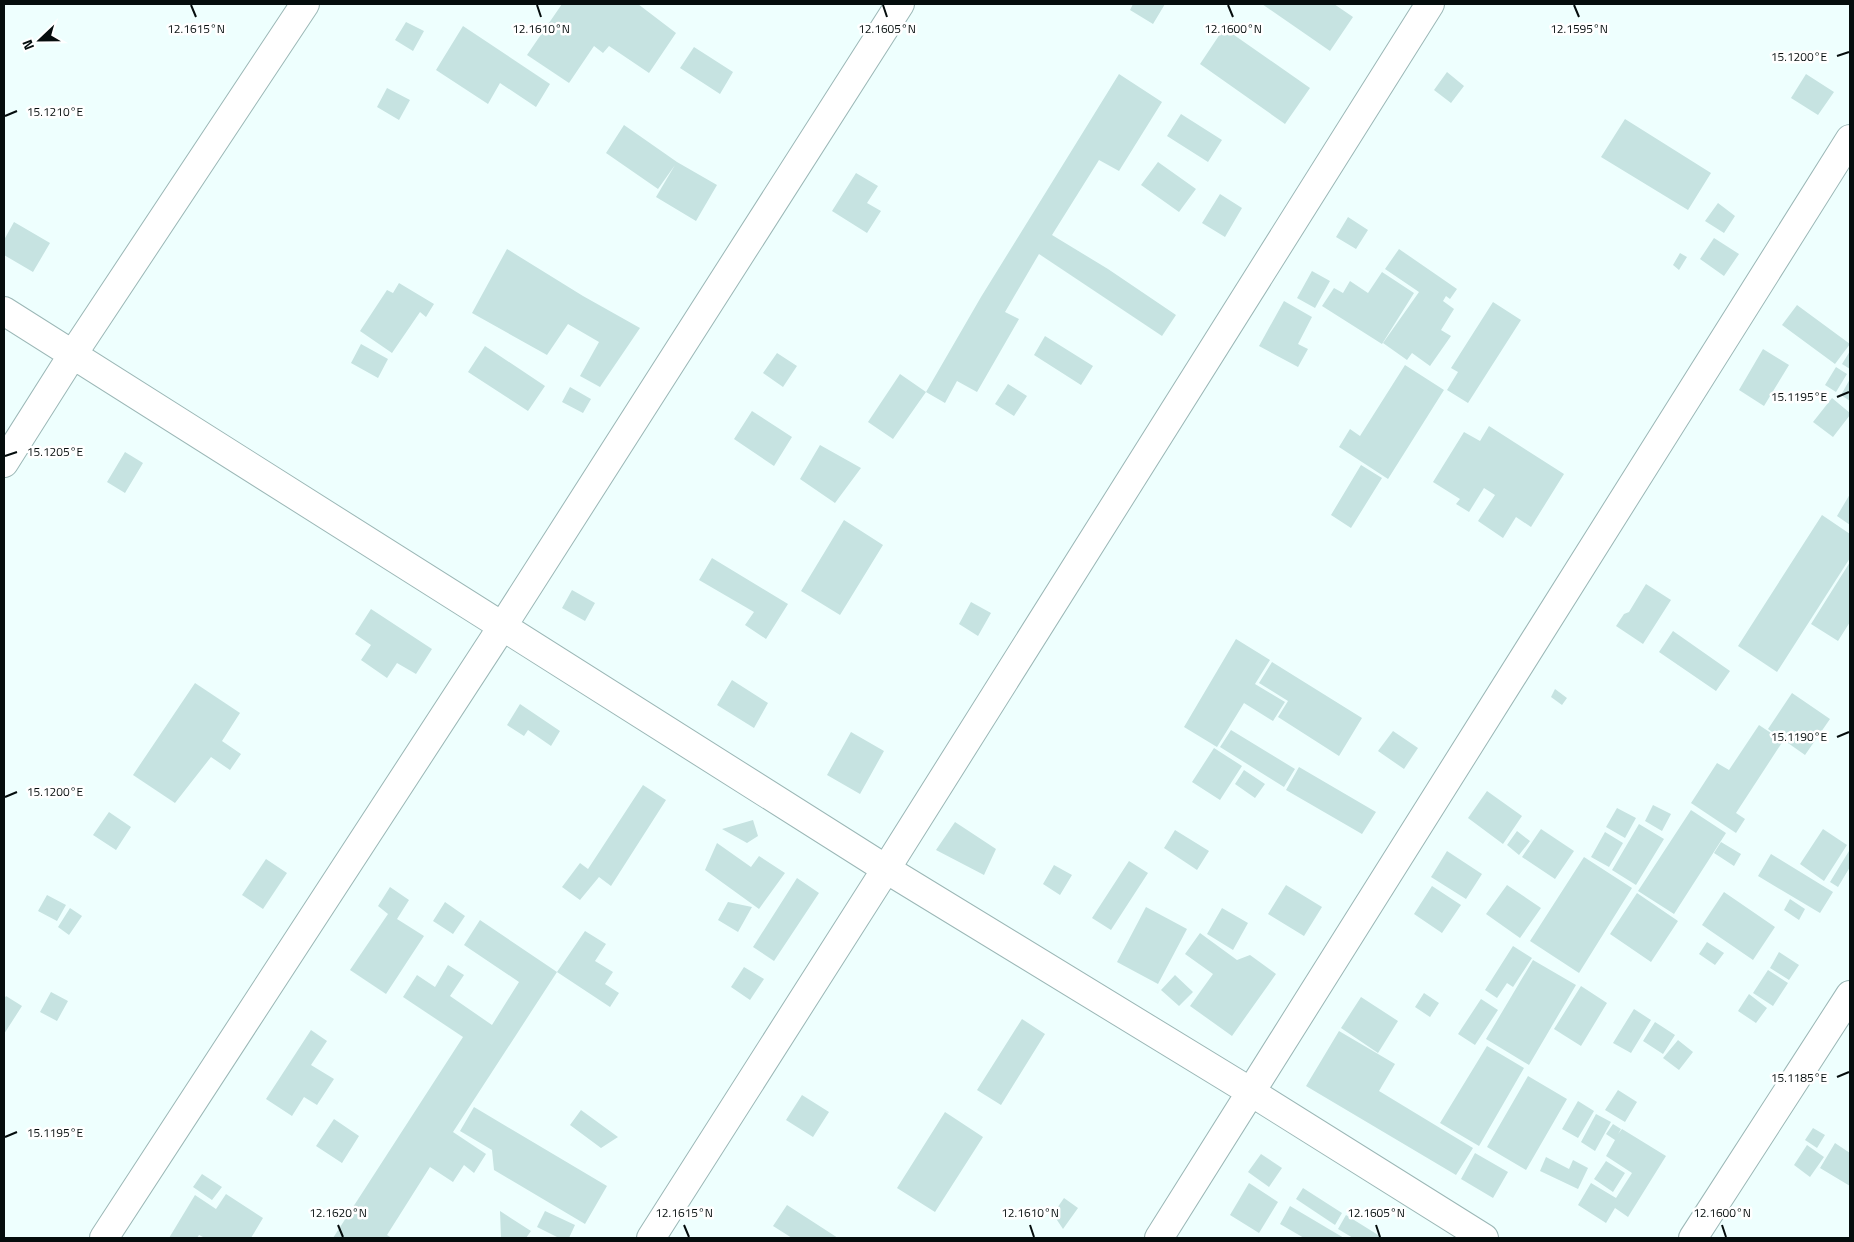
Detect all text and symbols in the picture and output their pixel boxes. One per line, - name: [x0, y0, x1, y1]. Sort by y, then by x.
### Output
- north arrow: [15, 15, 65, 65]
- text: 12.1615°N: [167, 19, 225, 38]
- text: 12.1610°N: [512, 19, 570, 38]
- text: 12.1605°N: [858, 19, 916, 38]
- text: 12.1600°N: [1204, 19, 1262, 38]
- text: 12.1595°N: [1550, 19, 1608, 38]
- text: N: [16, 37, 39, 53]
- text: 15.1200°E: [1771, 47, 1827, 66]
- text: 15.1210°E: [27, 102, 83, 121]
- text: 15.1195°E: [1771, 387, 1827, 406]
- text: 15.1205°E: [27, 442, 83, 461]
- text: 15.1190°E: [1771, 727, 1827, 746]
- text: 15.1200°E: [27, 782, 83, 801]
- text: 15.1185°E: [1771, 1068, 1827, 1087]
- text: 15.1195°E: [27, 1123, 83, 1142]
- text: 12.1620°N: [309, 1203, 367, 1222]
- text: 12.1615°N: [655, 1203, 713, 1222]
- text: 12.1610°N: [1001, 1203, 1059, 1222]
- text: 12.1605°N: [1347, 1203, 1405, 1222]
- text: 12.1600°N: [1693, 1203, 1751, 1222]

